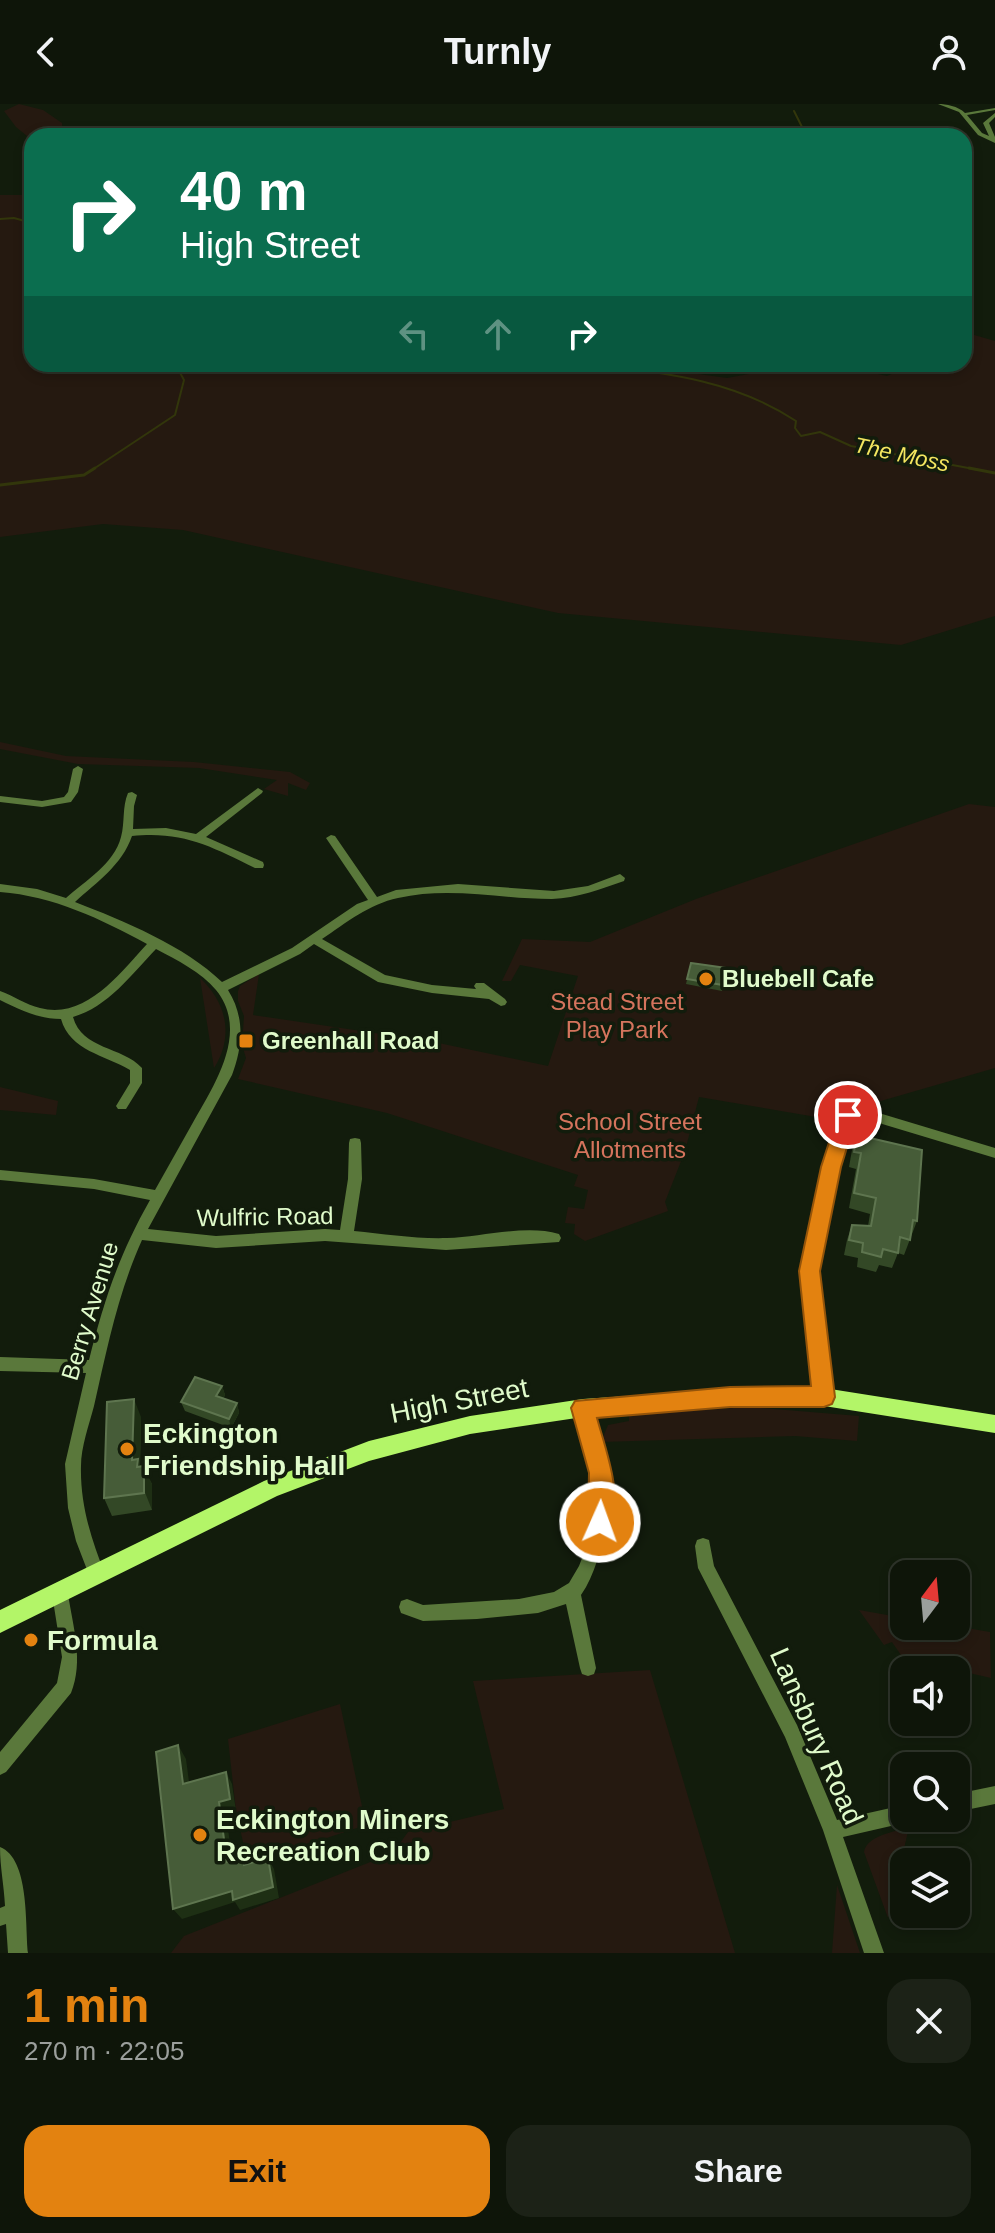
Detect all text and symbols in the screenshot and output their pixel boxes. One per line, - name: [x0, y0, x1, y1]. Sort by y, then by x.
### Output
- icon: back: [24, 30, 68, 74]
- icon: person: [927, 30, 971, 74]
- text: Turnly: [444, 31, 551, 72]
- text: 40 m: [180, 159, 308, 222]
- icon: right: [48, 160, 152, 264]
- text: High Street: [180, 225, 360, 266]
- icon: left: [392, 312, 436, 356]
- icon: ahead: [476, 312, 520, 356]
- icon: right: [560, 312, 604, 356]
- water label: The Moss: [852, 432, 952, 477]
- place label: Bluebell Cafe: [722, 965, 874, 992]
- marker: Bluebell Cafe: [697, 970, 715, 988]
- park label: Stead Street Play Park: [550, 988, 684, 1043]
- place label: Greenhall Road: [262, 1027, 439, 1054]
- marker: Greenhall Road: [237, 1032, 255, 1050]
- pin: [814, 1081, 882, 1149]
- icon: arrive: [826, 1093, 870, 1137]
- park label: School Street Allotments: [558, 1108, 702, 1163]
- street label: Wulfric Road: [196, 1202, 334, 1231]
- street label: Berry Avenue: [56, 1238, 123, 1383]
- street label: High Street: [387, 1372, 531, 1429]
- place label: Eckington Friendship Hall: [143, 1418, 345, 1481]
- marker: Eckington Friendship Hall: [118, 1440, 136, 1458]
- position arrow: [558, 1480, 642, 1564]
- north arrow: [890, 1560, 970, 1640]
- map controls: [890, 1560, 970, 1928]
- place label: Formula: [47, 1625, 158, 1656]
- marker: Formula: [22, 1631, 40, 1649]
- street label: Lansbury Road: [764, 1643, 869, 1829]
- button: sound: [890, 1656, 970, 1736]
- button: search: [890, 1752, 970, 1832]
- place label: Eckington Miners Recreation Club: [216, 1804, 449, 1867]
- marker: Eckington Miners Recreation Club: [191, 1826, 209, 1844]
- button: layers: [890, 1848, 970, 1928]
- text: 1 min: [24, 1979, 149, 2032]
- button: close: [887, 1979, 971, 2063]
- text: 270 m · 22:05: [24, 2036, 184, 2066]
- button: Exit: [24, 2125, 490, 2217]
- button: Share: [506, 2125, 971, 2217]

